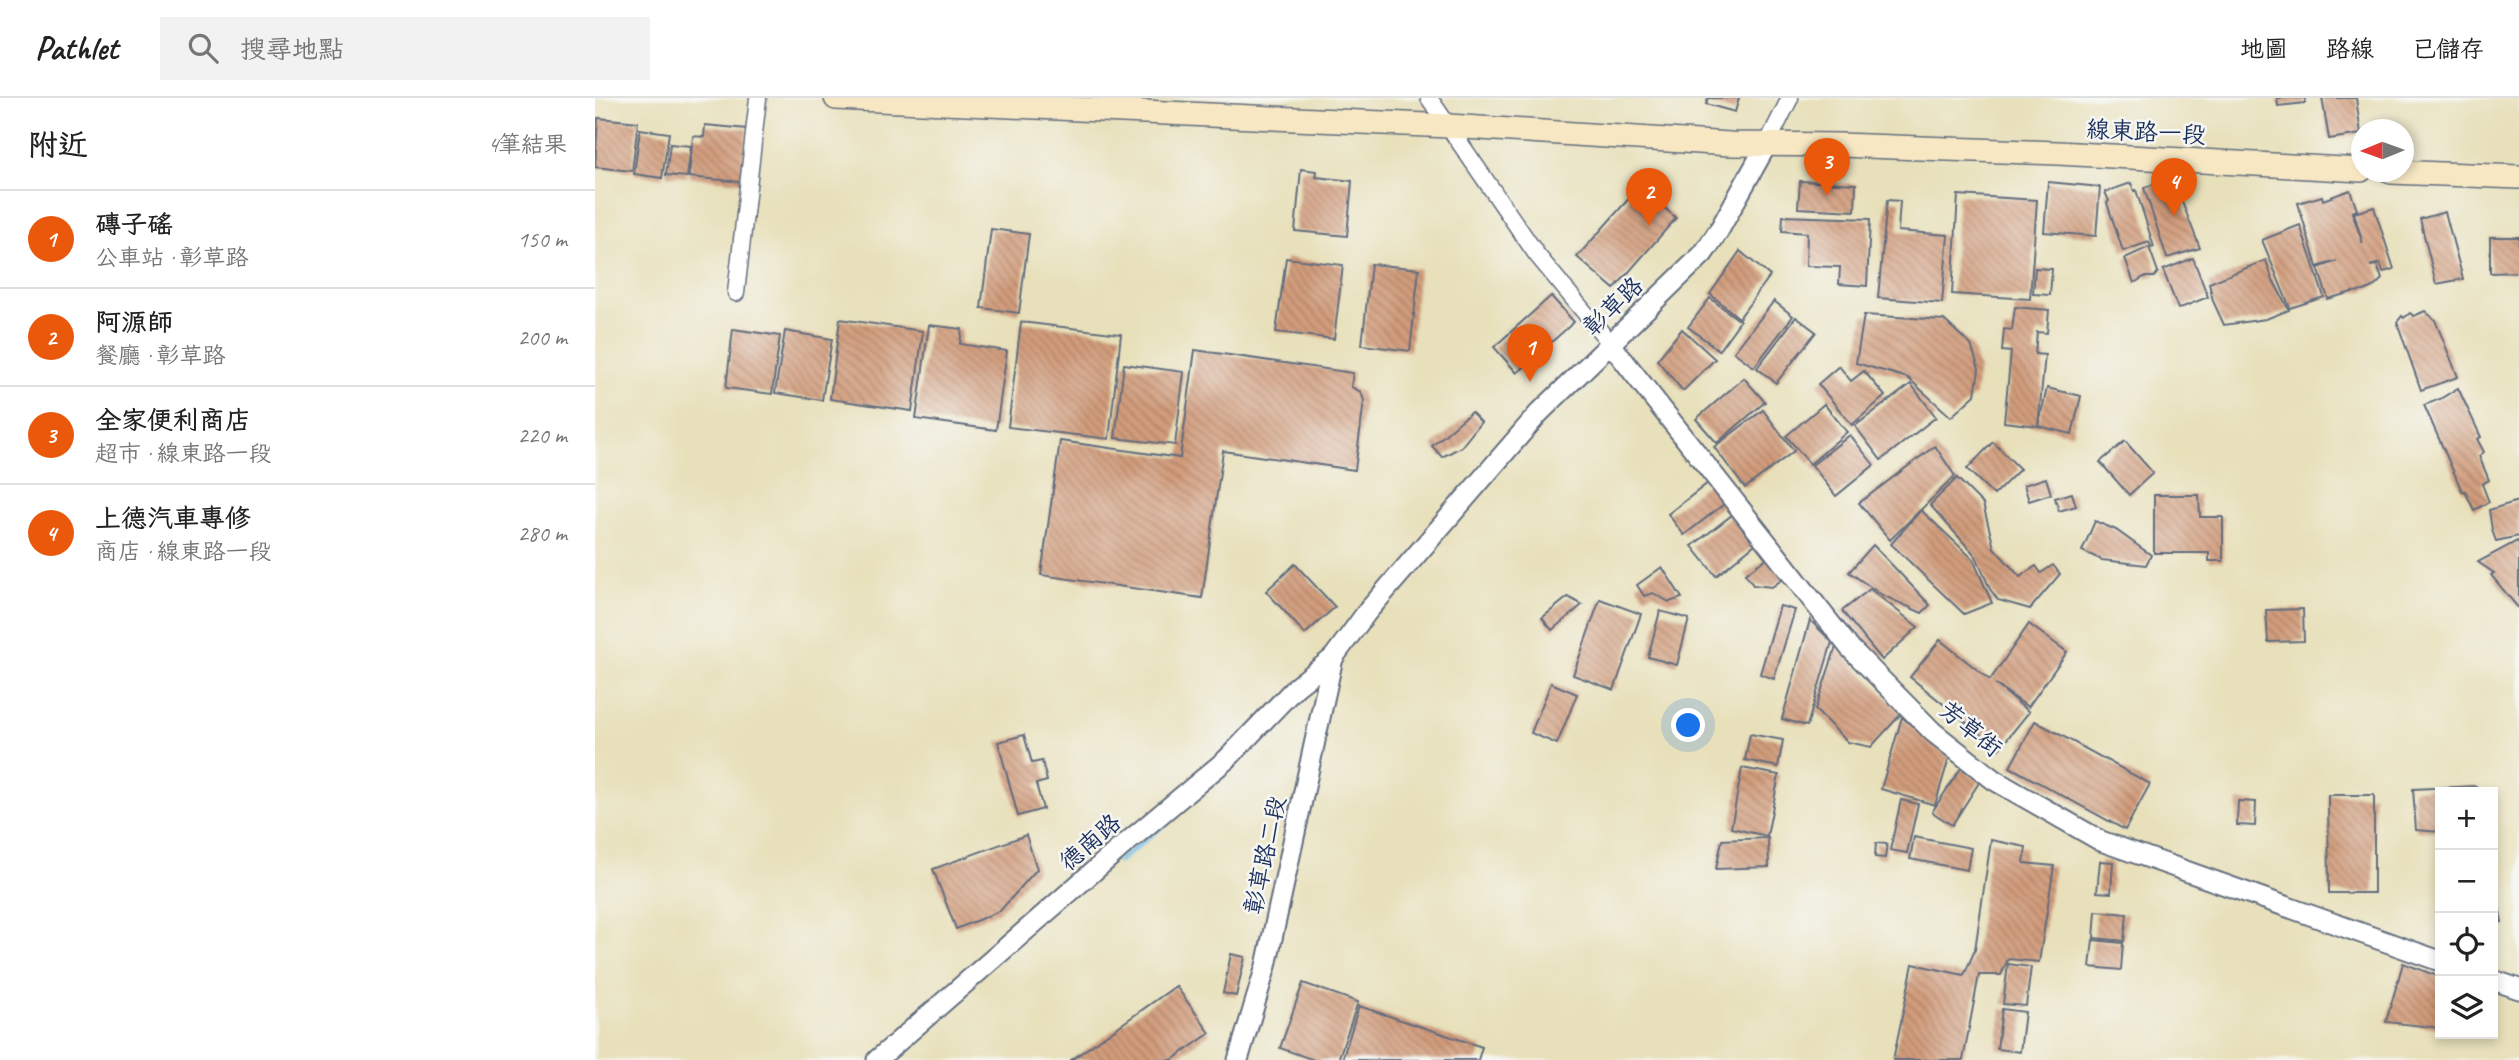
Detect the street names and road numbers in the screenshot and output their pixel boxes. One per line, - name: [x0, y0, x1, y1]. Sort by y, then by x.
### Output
- street label: 線東路一段: [2085, 114, 2207, 150]
- street label: 彰草路: [1577, 270, 1649, 342]
- street label: 芳草街: [1934, 695, 2008, 763]
- street label: 彰草路二段: [1238, 793, 1292, 917]
- street label: 德南路: [1053, 807, 1127, 877]

